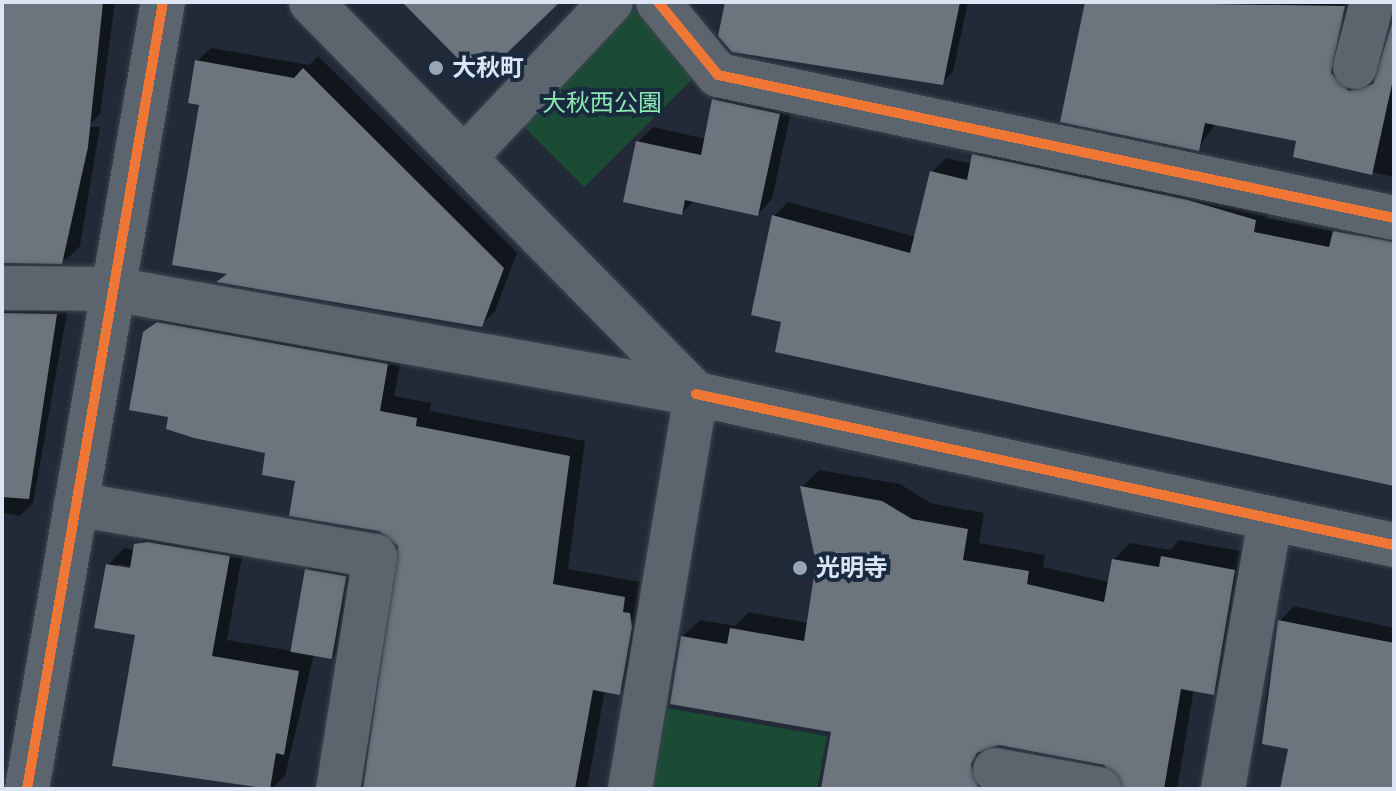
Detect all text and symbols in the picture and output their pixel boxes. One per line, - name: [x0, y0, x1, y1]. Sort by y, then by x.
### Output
- place label: 大秋町: [452, 54, 524, 82]
- marker: 大秋町: [427, 59, 445, 77]
- park label: 大秋西公園: [542, 89, 662, 117]
- place label: 光明寺: [816, 554, 888, 582]
- marker: 光明寺: [791, 559, 809, 577]

